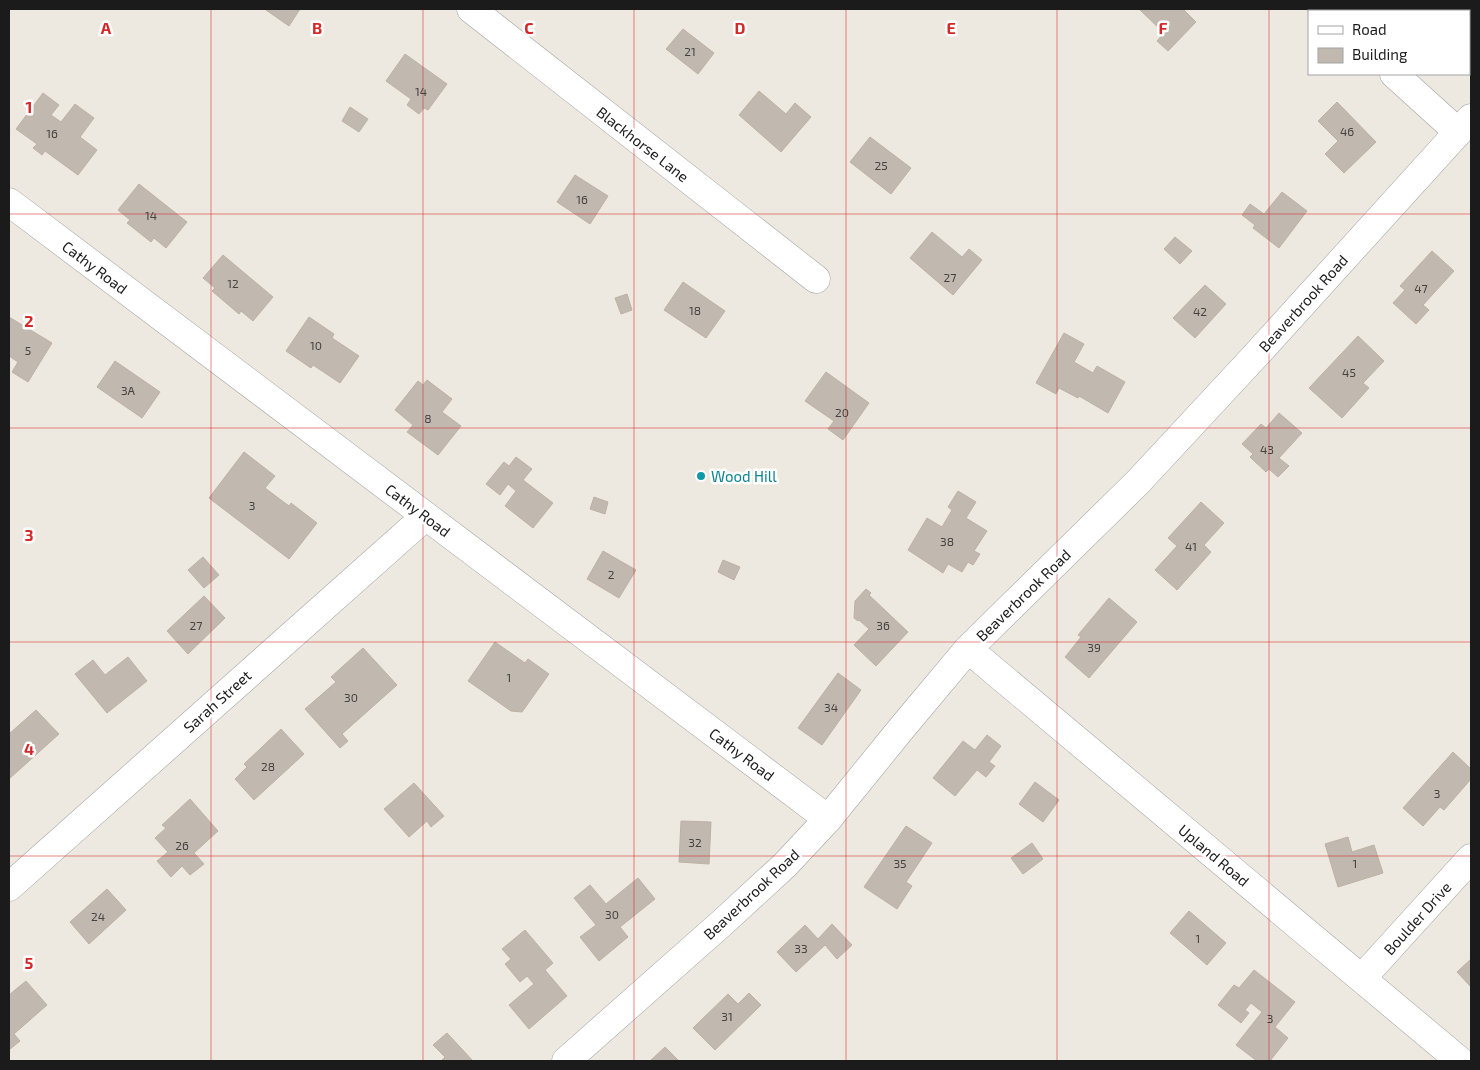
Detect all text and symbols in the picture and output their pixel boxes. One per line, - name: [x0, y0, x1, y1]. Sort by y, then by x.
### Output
- legend: [1308, 10, 1470, 75]
- text: A: [101, 18, 112, 37]
- text: B: [312, 18, 322, 37]
- text: C: [524, 18, 534, 37]
- text: D: [735, 18, 746, 37]
- text: E: [946, 18, 956, 37]
- text: F: [1159, 18, 1168, 37]
- text: Road: [1352, 20, 1387, 38]
- house number: 21: [684, 44, 696, 58]
- text: Building: [1352, 45, 1408, 63]
- house number: 14: [415, 84, 427, 98]
- text: 1: [26, 97, 32, 116]
- street label: Blackhorse Lane: [593, 102, 693, 186]
- house number: 46: [1340, 124, 1354, 138]
- house number: 16: [46, 126, 58, 140]
- house number: 25: [874, 158, 888, 172]
- house number: 16: [576, 192, 588, 206]
- house number: 14: [145, 208, 157, 222]
- street label: Cathy Road: [59, 237, 131, 297]
- street label: Beaverbrook Road: [1255, 251, 1351, 355]
- house number: 27: [944, 270, 956, 284]
- house number: 12: [227, 276, 239, 290]
- house number: 47: [1414, 281, 1428, 295]
- house number: 18: [689, 303, 701, 317]
- house number: 42: [1193, 304, 1207, 318]
- text: 2: [24, 311, 34, 330]
- house number: 10: [310, 338, 322, 352]
- house number: 5: [25, 343, 31, 357]
- house number: 45: [1342, 365, 1356, 379]
- house number: 3A: [121, 383, 136, 397]
- house number: 20: [835, 405, 849, 419]
- house number: 8: [424, 411, 432, 425]
- house number: 43: [1260, 442, 1274, 456]
- place label: Wood Hill: [711, 467, 777, 485]
- marker: Wood Hill: [695, 470, 707, 482]
- street label: Cathy Road: [382, 480, 454, 540]
- house number: 3: [249, 498, 255, 512]
- text: 3: [24, 525, 34, 544]
- house number: 38: [940, 534, 954, 548]
- house number: 41: [1185, 539, 1197, 553]
- street label: Beaverbrook Road: [972, 545, 1074, 645]
- house number: 2: [608, 567, 615, 581]
- house number: 27: [190, 618, 202, 632]
- house number: 36: [876, 618, 890, 632]
- house number: 39: [1087, 640, 1101, 654]
- street label: Sarah Street: [180, 666, 255, 736]
- house number: 1: [507, 670, 511, 684]
- house number: 30: [344, 690, 358, 704]
- house number: 34: [824, 700, 838, 714]
- street label: Cathy Road: [706, 724, 778, 784]
- text: 4: [24, 739, 34, 758]
- house number: 28: [261, 759, 275, 773]
- house number: 3: [1434, 786, 1440, 800]
- street label: Upland Road: [1175, 820, 1253, 890]
- house number: 32: [688, 835, 702, 849]
- house number: 26: [175, 838, 189, 852]
- street label: Beaverbrook Road: [699, 845, 803, 943]
- house number: 35: [893, 856, 907, 870]
- house number: 1: [1353, 856, 1357, 870]
- street label: Boulder Drive: [1379, 878, 1455, 958]
- house number: 30: [605, 907, 619, 921]
- house number: 24: [91, 909, 105, 923]
- house number: 1: [1196, 931, 1200, 945]
- house number: 33: [794, 941, 808, 955]
- text: 5: [25, 953, 34, 972]
- house number: 31: [721, 1009, 733, 1023]
- house number: 3: [1267, 1011, 1273, 1025]

